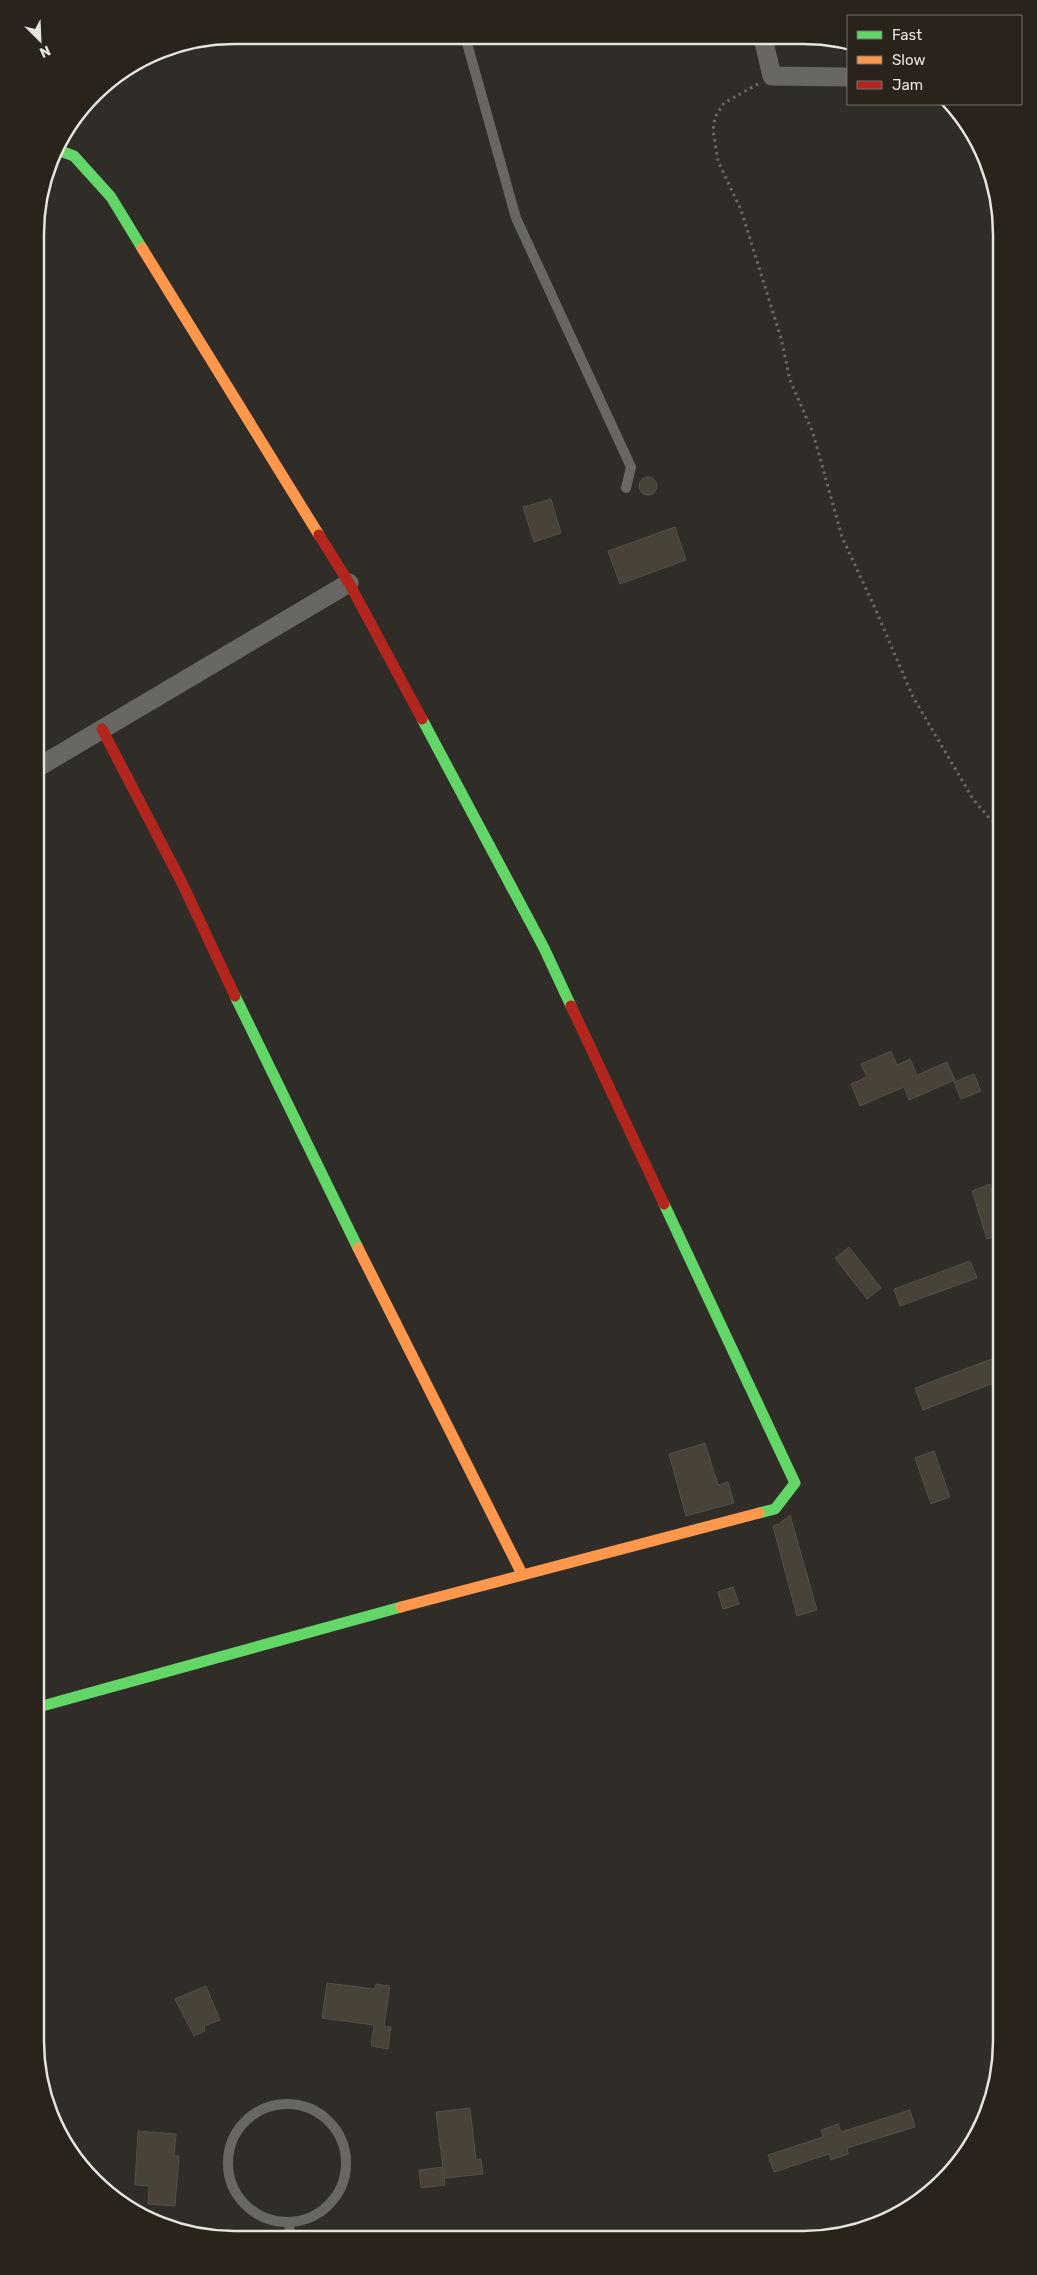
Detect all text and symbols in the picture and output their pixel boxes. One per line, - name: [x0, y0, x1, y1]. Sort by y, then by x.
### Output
- north arrow: [15, 15, 65, 65]
- legend: [847, 15, 1022, 105]
- text: Fast: [892, 26, 922, 44]
- text: N: [37, 42, 53, 61]
- text: Slow: [892, 51, 925, 69]
- text: Jam: [892, 76, 923, 94]

